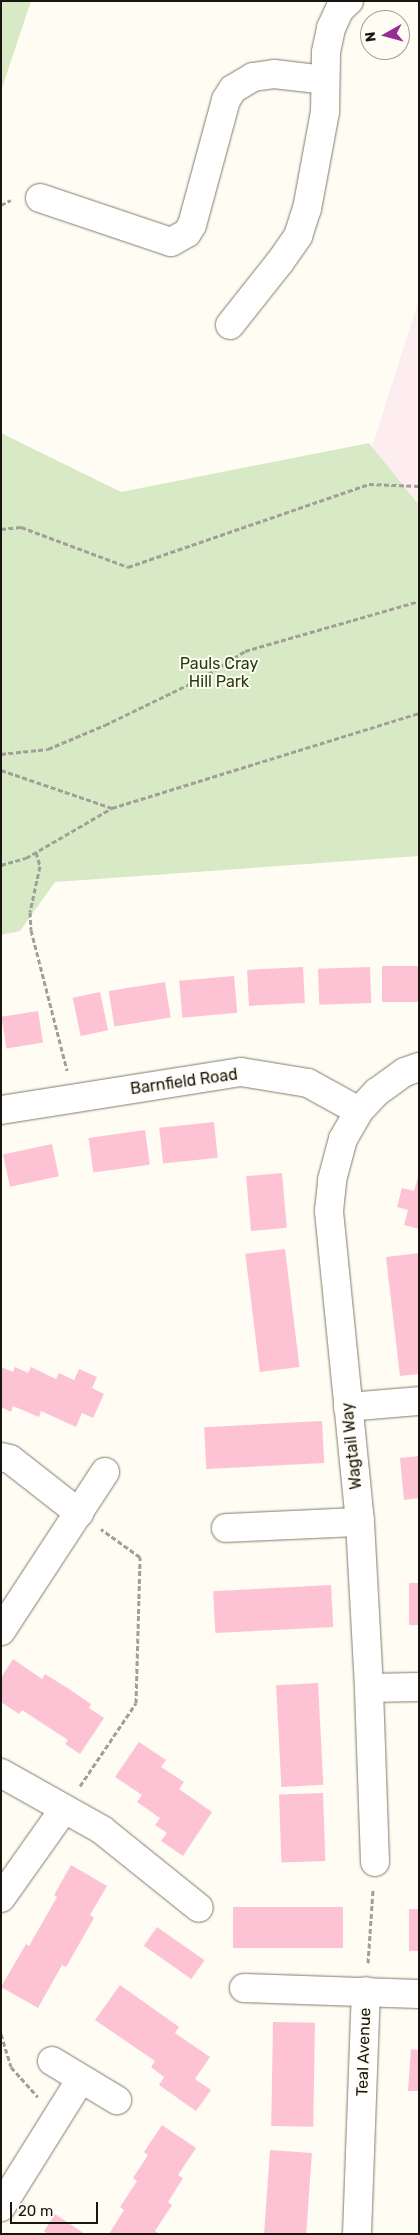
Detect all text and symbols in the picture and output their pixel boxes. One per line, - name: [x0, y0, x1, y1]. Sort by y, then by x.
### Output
- north arrow: [360, 10, 410, 60]
- text: N: [362, 31, 380, 43]
- park label: Pauls Cray Hill Park: [180, 654, 258, 692]
- street label: Barnfield Road: [129, 1065, 239, 1099]
- street label: Wagtail Way: [338, 1401, 366, 1491]
- street label: Teal Avenue: [353, 2007, 375, 2097]
- scale bar: [12, 2192, 100, 2224]
- text: 20 m: [18, 2202, 53, 2220]

